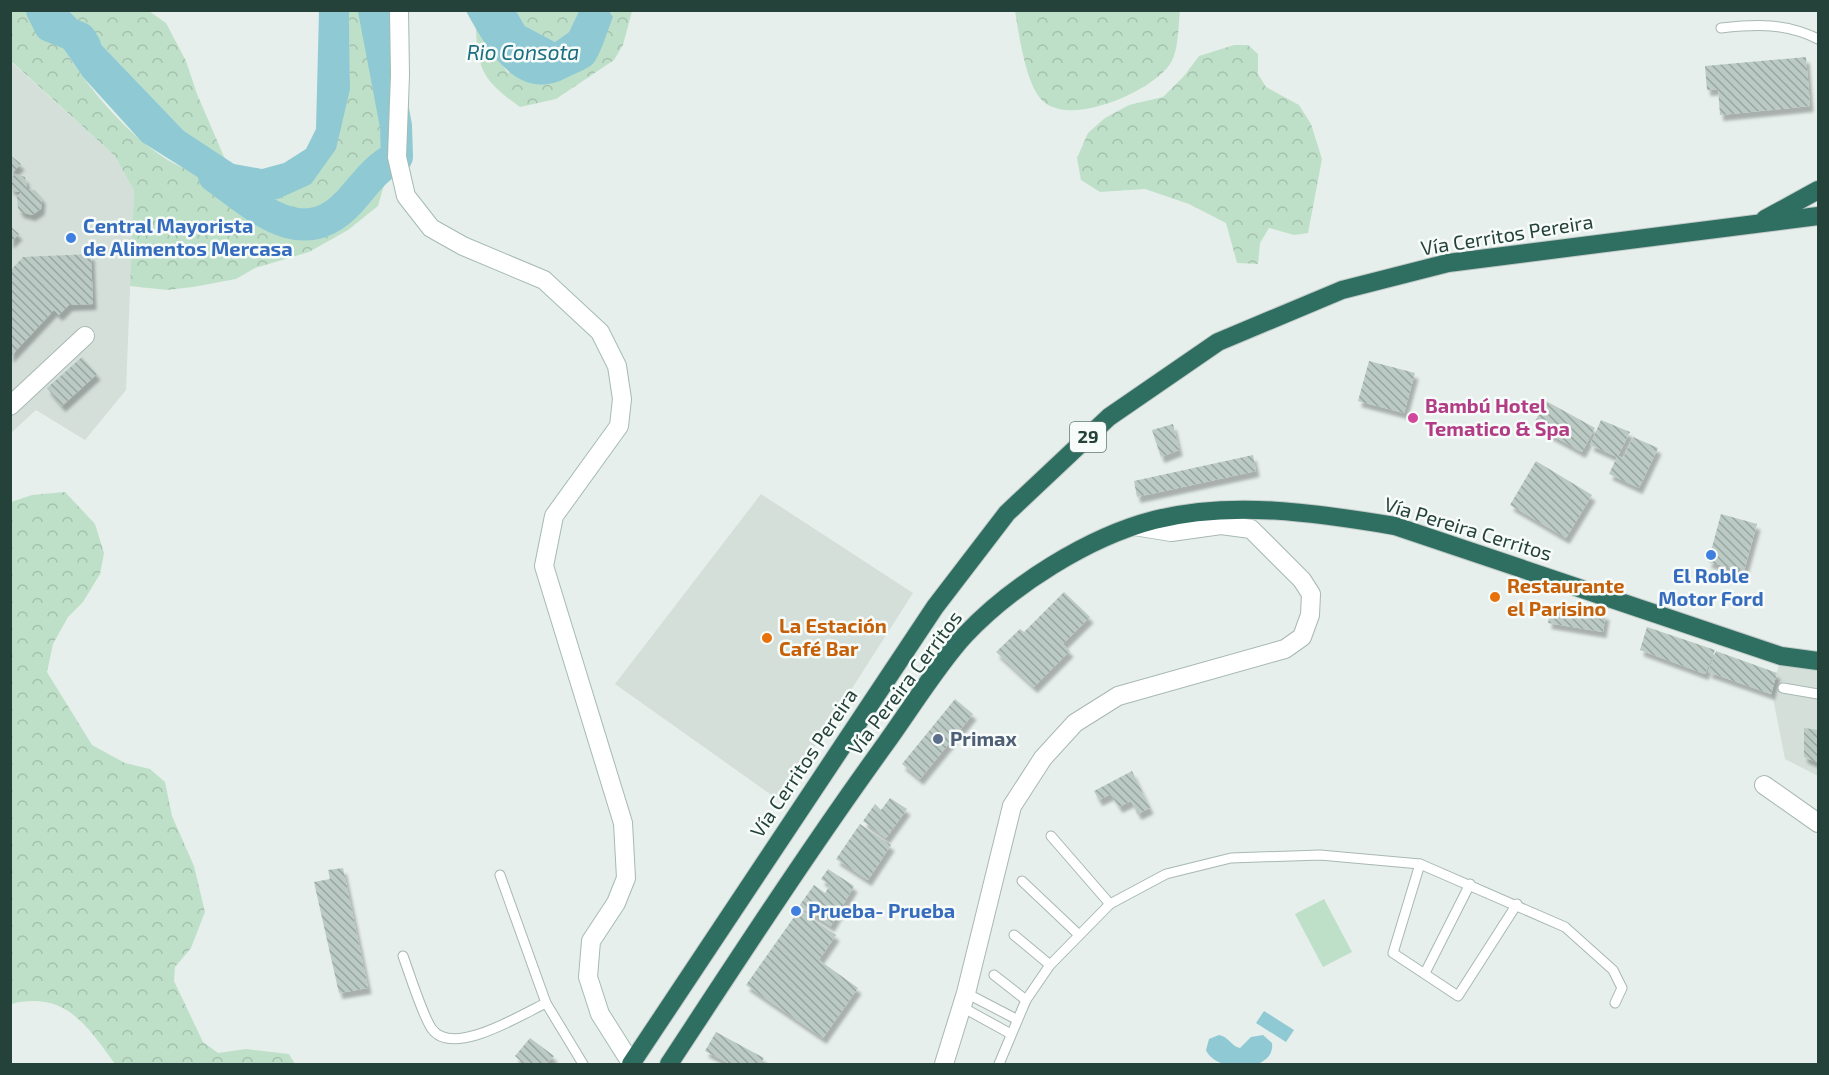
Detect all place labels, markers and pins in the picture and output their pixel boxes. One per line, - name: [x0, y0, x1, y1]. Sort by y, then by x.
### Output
- place label: Central Mayorista de Alimentos Mercasa: [83, 213, 293, 260]
- marker: Central Mayorista de Alimentos Mercasa: [64, 231, 78, 245]
- place label: Bambú Hotel Tematico & Spa: [1425, 393, 1570, 440]
- marker: Bambú Hotel Tematico & Spa: [1406, 411, 1420, 425]
- marker: El Roble Motor Ford: [1704, 548, 1718, 562]
- place label: El Roble Motor Ford: [1658, 563, 1764, 610]
- place label: Restaurante el Parisino: [1507, 573, 1625, 620]
- marker: Restaurante el Parisino: [1488, 590, 1502, 604]
- place label: La Estación Café Bar: [779, 613, 887, 660]
- marker: La Estación Café Bar: [760, 631, 774, 645]
- place label: Primax: [950, 726, 1017, 750]
- marker: Primax: [931, 732, 945, 746]
- place label: Prueba- Prueba: [808, 898, 955, 922]
- marker: Prueba- Prueba: [789, 904, 803, 918]

